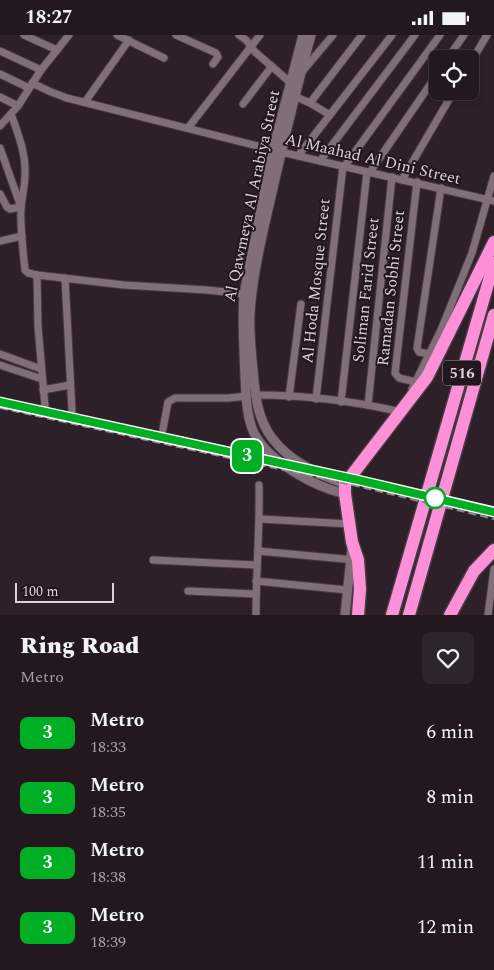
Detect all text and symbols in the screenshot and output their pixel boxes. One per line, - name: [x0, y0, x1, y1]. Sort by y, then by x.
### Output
- text: 18:27: [25, 3, 73, 32]
- map controls: [429, 50, 479, 100]
- button: locate: [429, 50, 479, 100]
- street label: Al Qawmeya Al Arabiya Street: [218, 87, 286, 304]
- street label: Al Maahad Al Dini Street: [283, 127, 464, 191]
- street label: Al Hoda Mosque Street: [295, 197, 337, 365]
- street label: Ramadan Sobhi Street: [371, 208, 411, 367]
- street label: Soliman Farid Street: [346, 216, 386, 364]
- road number: 516: [443, 361, 481, 385]
- line badge: 3: [231, 440, 263, 472]
- text: 3: [242, 442, 252, 469]
- unlabelled marker: [424, 487, 446, 509]
- scale bar: [15, 580, 114, 603]
- text: 100 m: [22, 581, 59, 602]
- text: Ring Road: [20, 628, 140, 664]
- button: heart: [422, 632, 474, 684]
- text: Metro: [20, 665, 64, 689]
- text: Metro: [90, 706, 144, 735]
- text: 6 min: [426, 718, 474, 747]
- text: 3: [42, 719, 53, 746]
- text: 18:33: [90, 735, 126, 759]
- text: Metro: [90, 771, 144, 800]
- text: 8 min: [426, 783, 474, 812]
- text: 3: [42, 784, 53, 811]
- text: 18:35: [90, 800, 126, 824]
- text: Metro: [90, 836, 144, 865]
- text: 11 min: [417, 848, 474, 877]
- text: 3: [42, 849, 53, 876]
- text: 18:38: [90, 865, 126, 889]
- text: Metro: [90, 901, 144, 930]
- text: 12 min: [417, 913, 474, 942]
- text: 3: [42, 914, 53, 941]
- text: 18:39: [90, 930, 126, 954]

